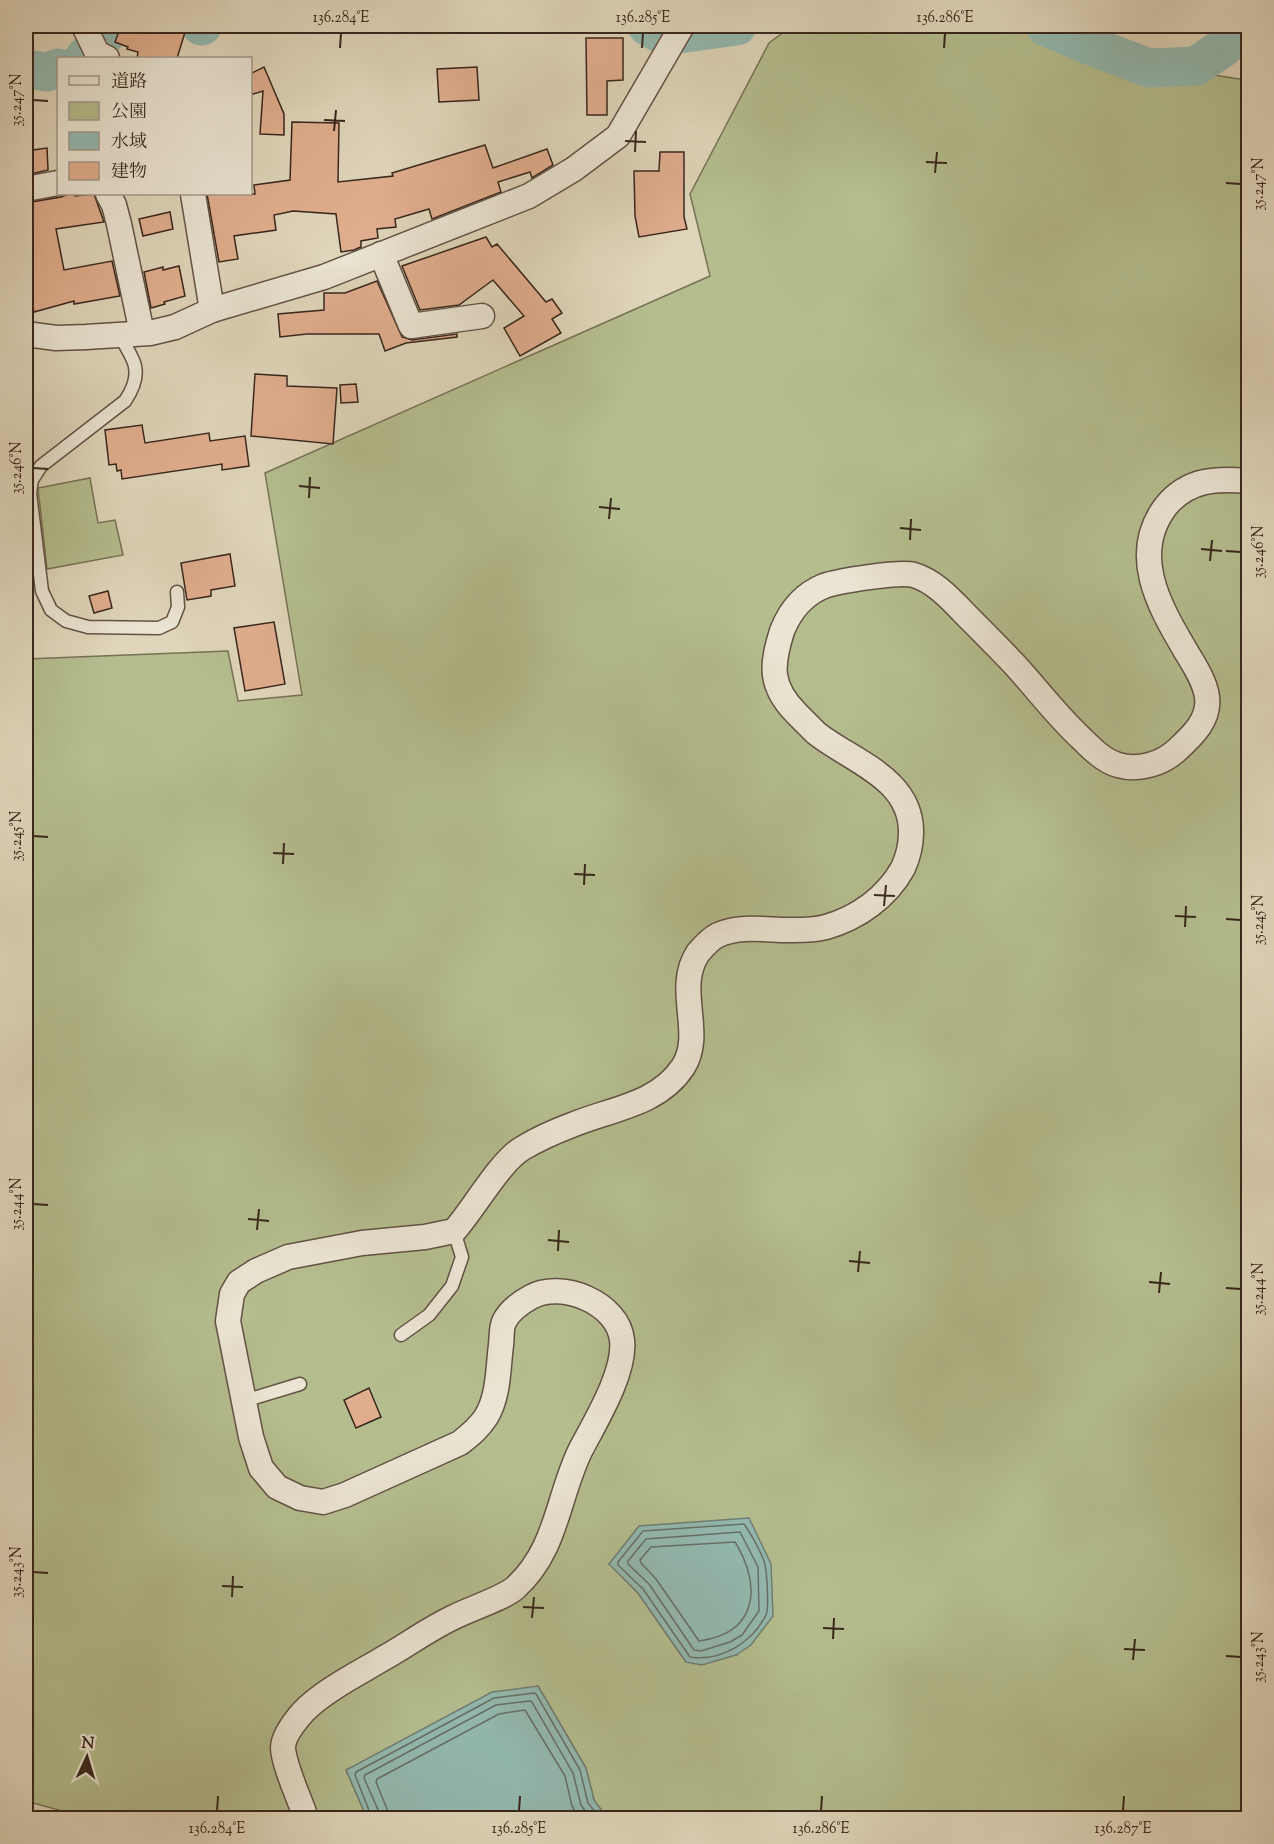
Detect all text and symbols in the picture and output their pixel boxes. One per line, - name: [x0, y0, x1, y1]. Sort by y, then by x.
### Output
- text: 136.284°E: [313, 8, 369, 29]
- text: 136.285°E: [616, 8, 670, 29]
- text: 136.286°E: [917, 8, 973, 29]
- legend: [57, 57, 252, 195]
- text: 道路: [111, 70, 147, 96]
- text: 35.247°N: [7, 74, 28, 126]
- text: 公園: [111, 100, 147, 126]
- text: 水域: [111, 130, 147, 156]
- text: 35.247°N: [1249, 158, 1270, 210]
- text: 建物: [111, 160, 147, 186]
- text: 35.246°N: [7, 442, 28, 494]
- text: 35.246°N: [1249, 526, 1270, 578]
- text: 35.245°N: [7, 811, 28, 861]
- text: 35.245°N: [1249, 895, 1270, 945]
- text: 35.244°N: [7, 1178, 28, 1230]
- text: 35.244°N: [1249, 1263, 1270, 1315]
- text: 35.243°N: [7, 1546, 28, 1598]
- text: 35.243°N: [1249, 1631, 1270, 1683]
- north arrow: [57, 1727, 117, 1787]
- text: N: [81, 1733, 95, 1756]
- text: 136.284°E: [189, 1819, 245, 1840]
- text: 136.285°E: [492, 1819, 546, 1840]
- text: 136.286°E: [793, 1819, 849, 1840]
- text: 136.287°E: [1095, 1819, 1151, 1840]

